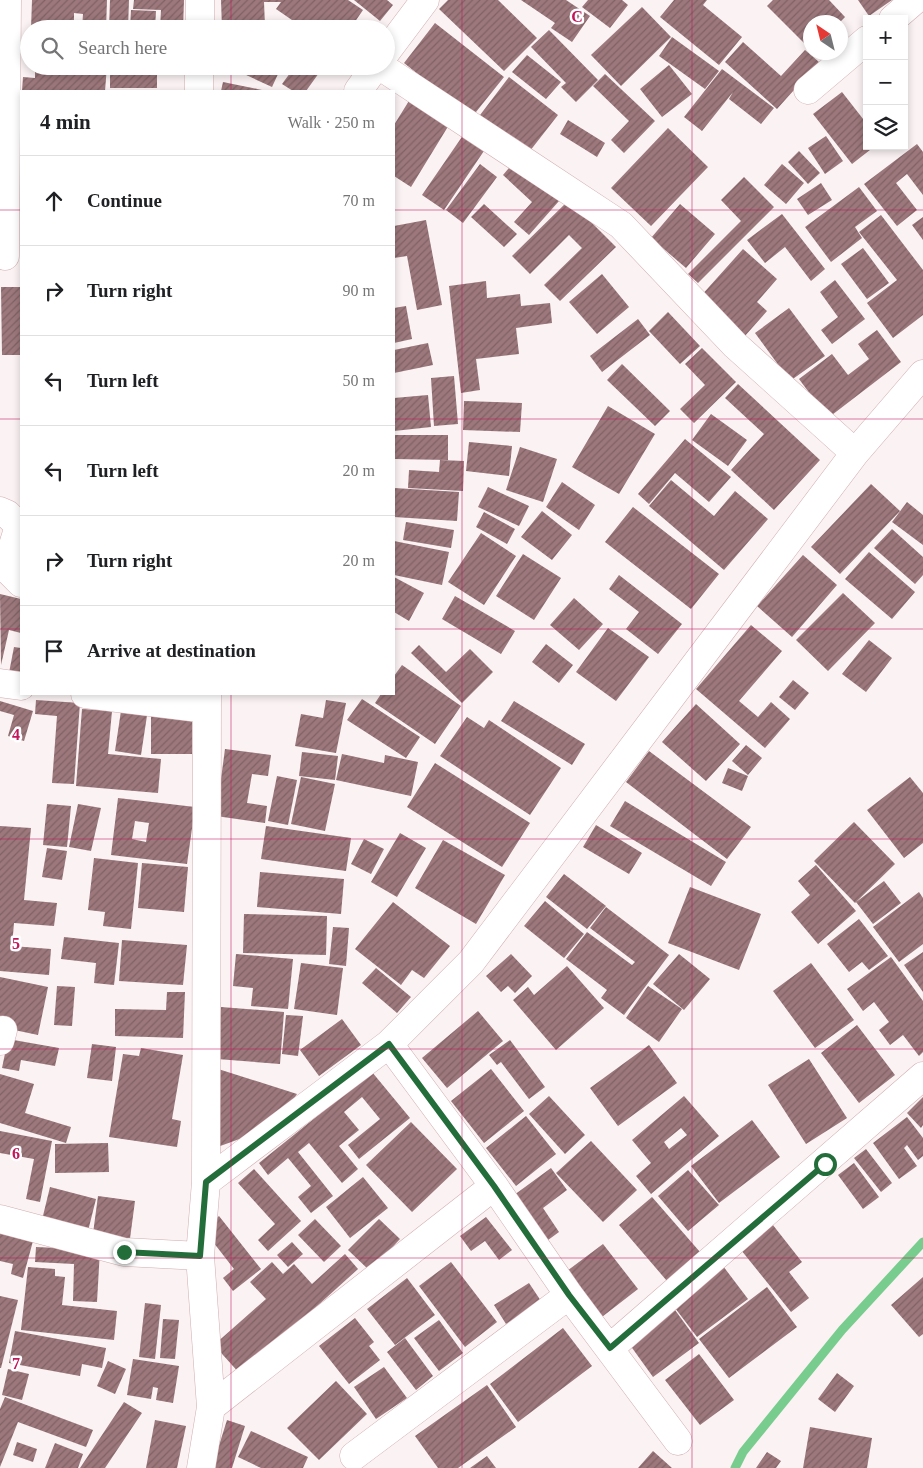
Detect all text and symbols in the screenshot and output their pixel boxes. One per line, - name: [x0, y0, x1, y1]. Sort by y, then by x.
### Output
- text: C: [571, 8, 583, 25]
- north arrow: [803, 15, 848, 60]
- map controls: [863, 15, 908, 150]
- button: +: [863, 15, 908, 60]
- search box: [20, 20, 395, 75]
- icon: search: [38, 34, 66, 62]
- text: Search here: [78, 37, 167, 58]
- button: −: [863, 60, 908, 105]
- button: layers: [863, 105, 908, 150]
- text: 4 min: [40, 110, 91, 134]
- text: Walk · 250 m: [288, 114, 375, 131]
- icon: ahead: [40, 187, 68, 215]
- text: Continue: [87, 190, 162, 211]
- text: 70 m: [343, 192, 375, 209]
- icon: right: [40, 277, 68, 305]
- text: Turn right: [87, 280, 172, 301]
- text: 90 m: [343, 282, 375, 299]
- icon: left: [40, 367, 68, 395]
- text: Turn left: [87, 370, 159, 391]
- text: 50 m: [343, 372, 375, 389]
- icon: left: [40, 457, 68, 485]
- text: Turn left: [87, 460, 159, 481]
- text: 20 m: [343, 462, 375, 479]
- icon: right: [40, 547, 68, 575]
- text: Turn right: [87, 550, 172, 571]
- text: 20 m: [343, 552, 375, 569]
- icon: arrive: [40, 637, 68, 665]
- text: Arrive at destination: [87, 640, 256, 661]
- text: 4: [12, 726, 20, 743]
- text: 5: [12, 935, 20, 952]
- text: 6: [12, 1145, 20, 1162]
- route start: [814, 1153, 837, 1176]
- route end: [113, 1241, 136, 1264]
- text: 7: [12, 1355, 20, 1372]

